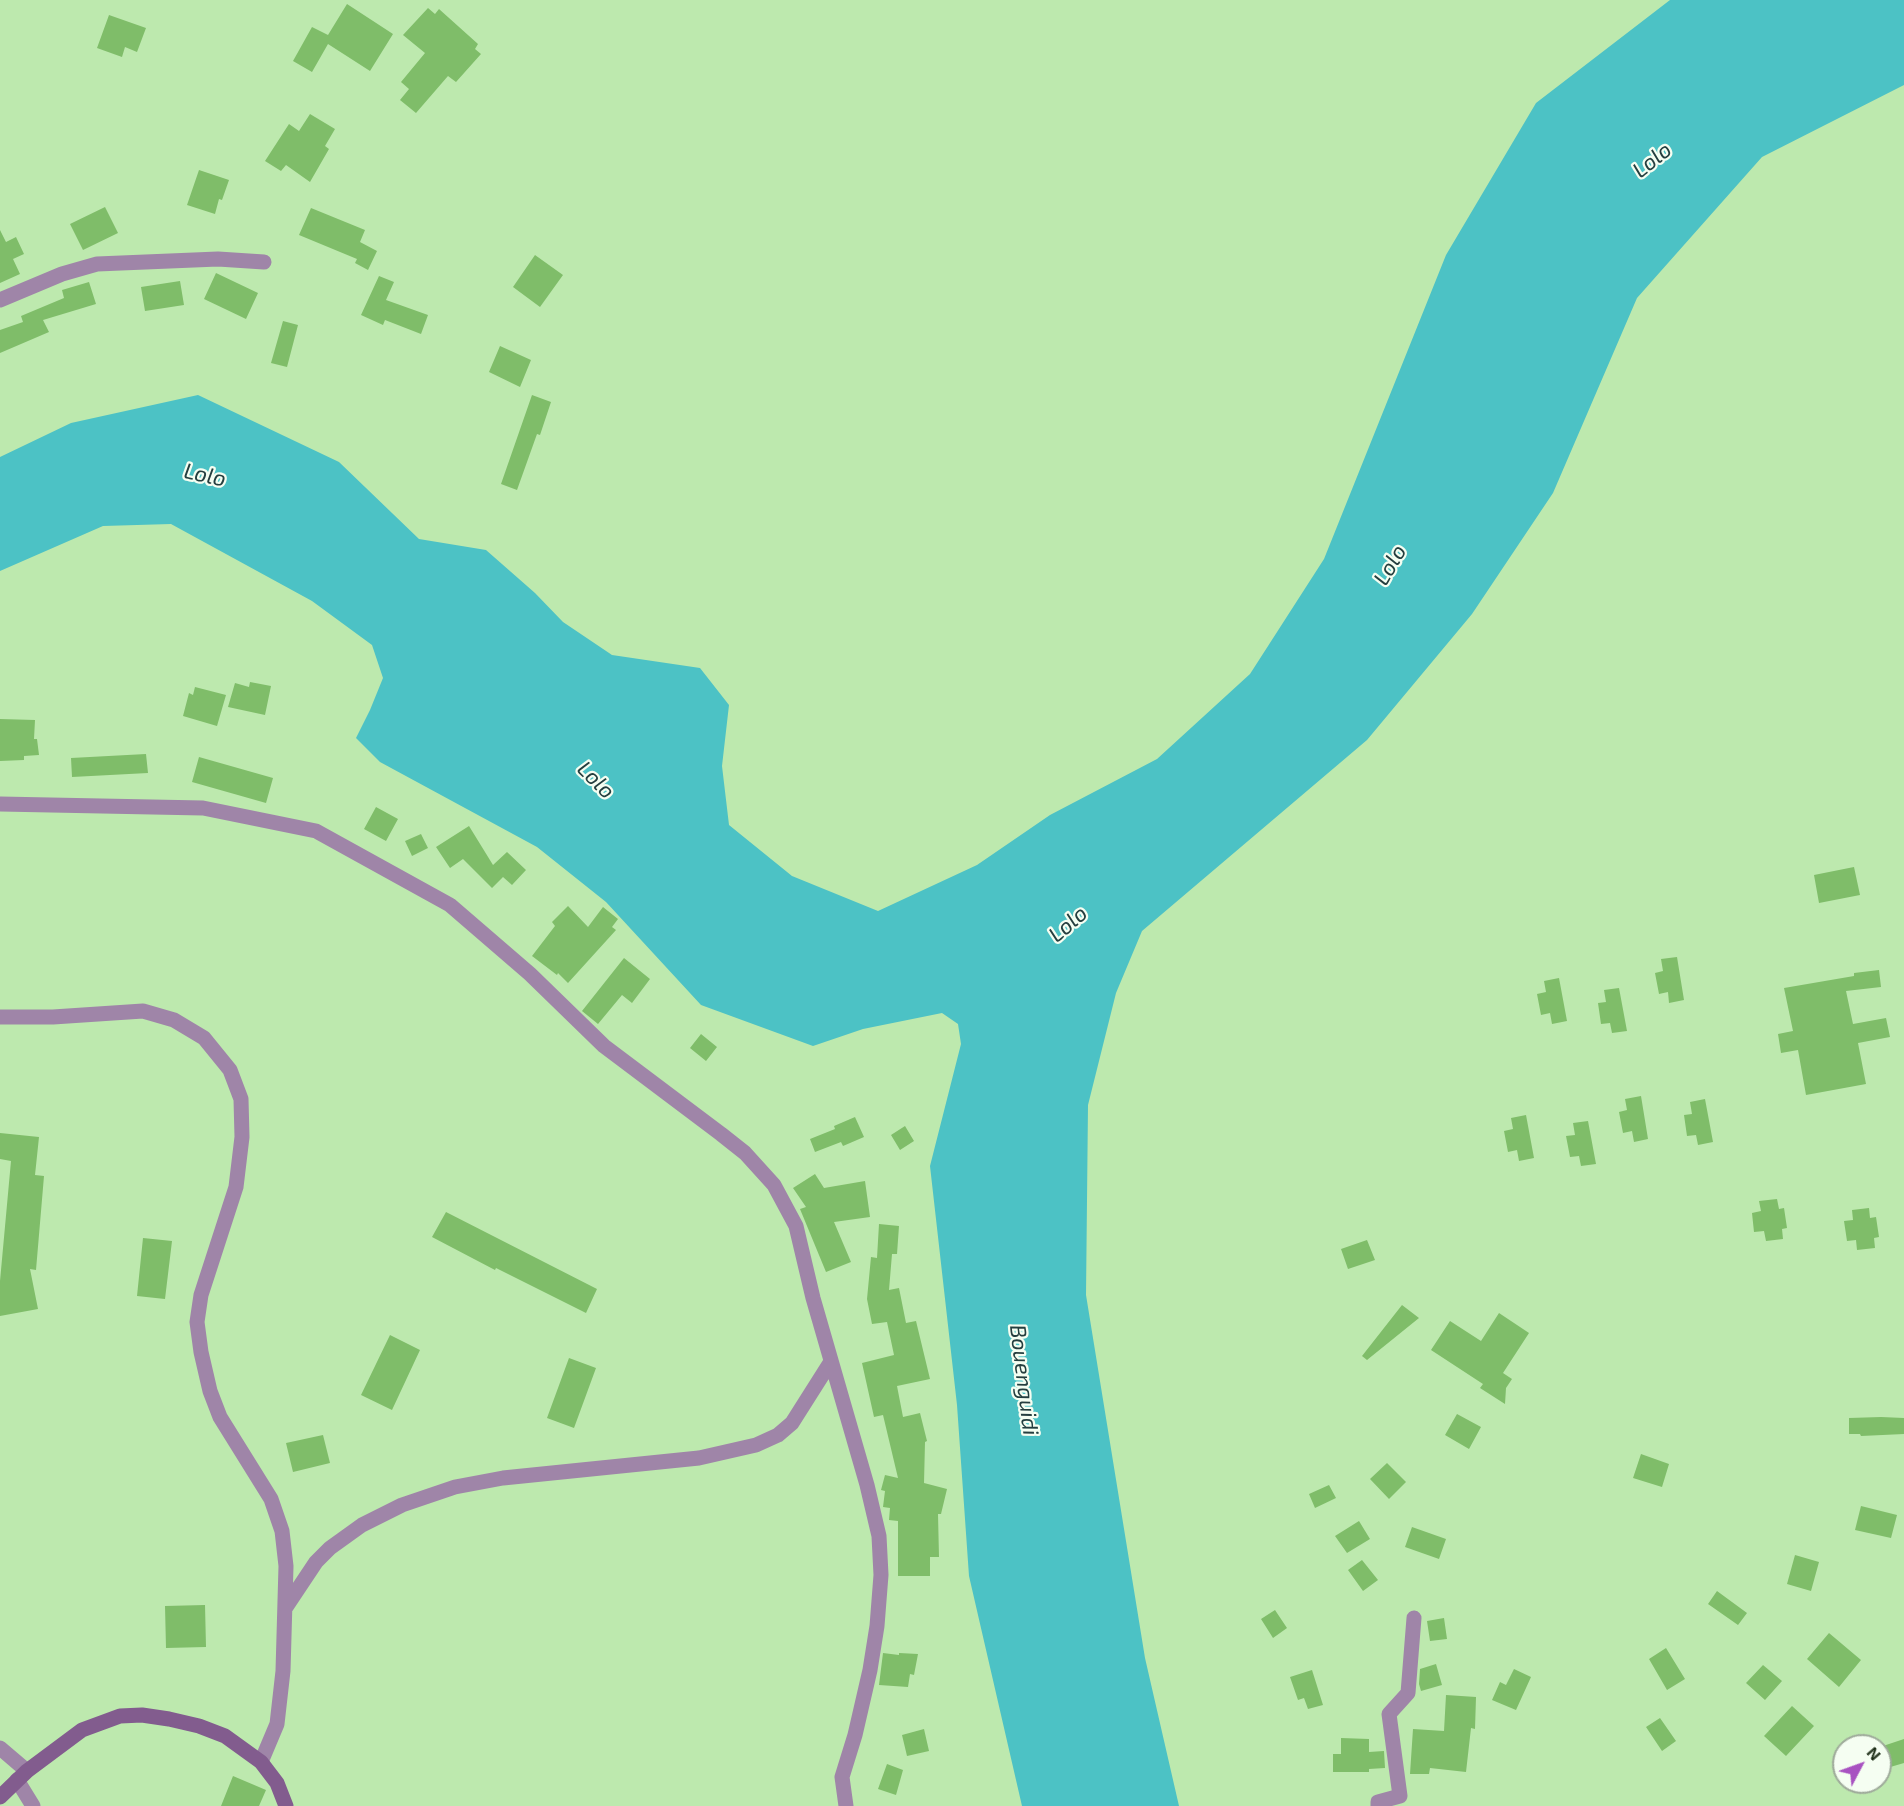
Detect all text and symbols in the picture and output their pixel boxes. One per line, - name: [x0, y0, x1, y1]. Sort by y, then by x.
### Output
- water label: Lolo: [1627, 136, 1677, 184]
- water label: Lolo: [182, 458, 228, 492]
- water label: Lolo: [1368, 540, 1412, 590]
- water label: Lolo: [572, 756, 620, 804]
- water label: Lolo: [1043, 900, 1093, 948]
- water label: Bouenguidi: [1004, 1323, 1044, 1437]
- north arrow: [1832, 1734, 1892, 1794]
- text: N: [1863, 1743, 1885, 1764]

